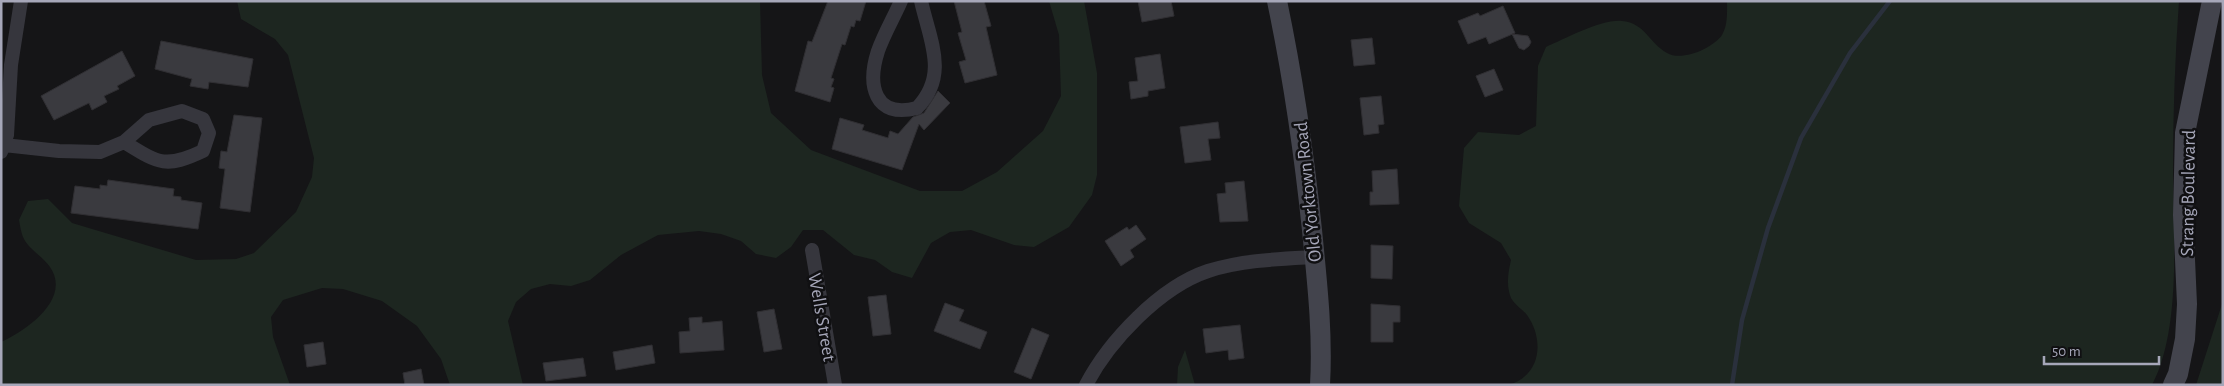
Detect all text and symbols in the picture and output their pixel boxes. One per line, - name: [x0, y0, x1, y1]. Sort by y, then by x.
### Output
- street label: Old Yorktown Road: [1292, 121, 1325, 263]
- street label: Strang Boulevard: [2178, 129, 2199, 256]
- street label: Wells Street: [804, 272, 839, 363]
- scale bar: [2044, 334, 2159, 366]
- text: 50 m: [2052, 344, 2081, 359]

